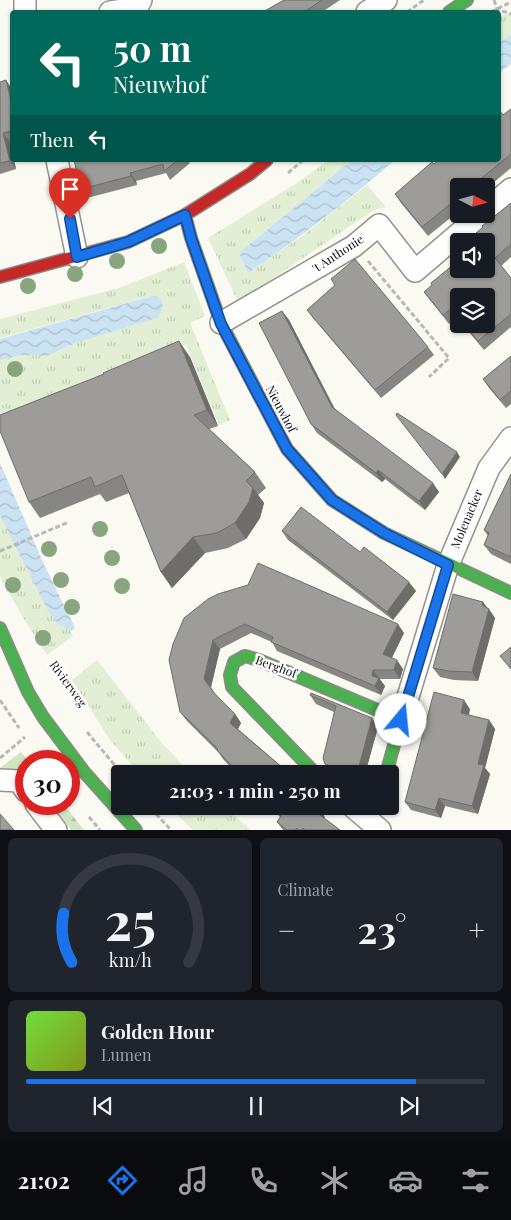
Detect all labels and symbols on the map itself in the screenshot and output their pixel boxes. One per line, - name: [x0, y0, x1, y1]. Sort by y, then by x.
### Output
- pin: [49, 168, 91, 219]
- north arrow: [450, 178, 495, 222]
- street label: 't Anthonie: [309, 231, 366, 276]
- street label: Nieuwhof: [263, 382, 301, 436]
- street label: Molenacker: [446, 486, 486, 551]
- street label: Berghof: [253, 651, 300, 681]
- street label: Rivierweg: [47, 657, 91, 710]
- position arrow: [374, 693, 426, 745]
- speed limit sign: 30: [15, 750, 80, 815]

